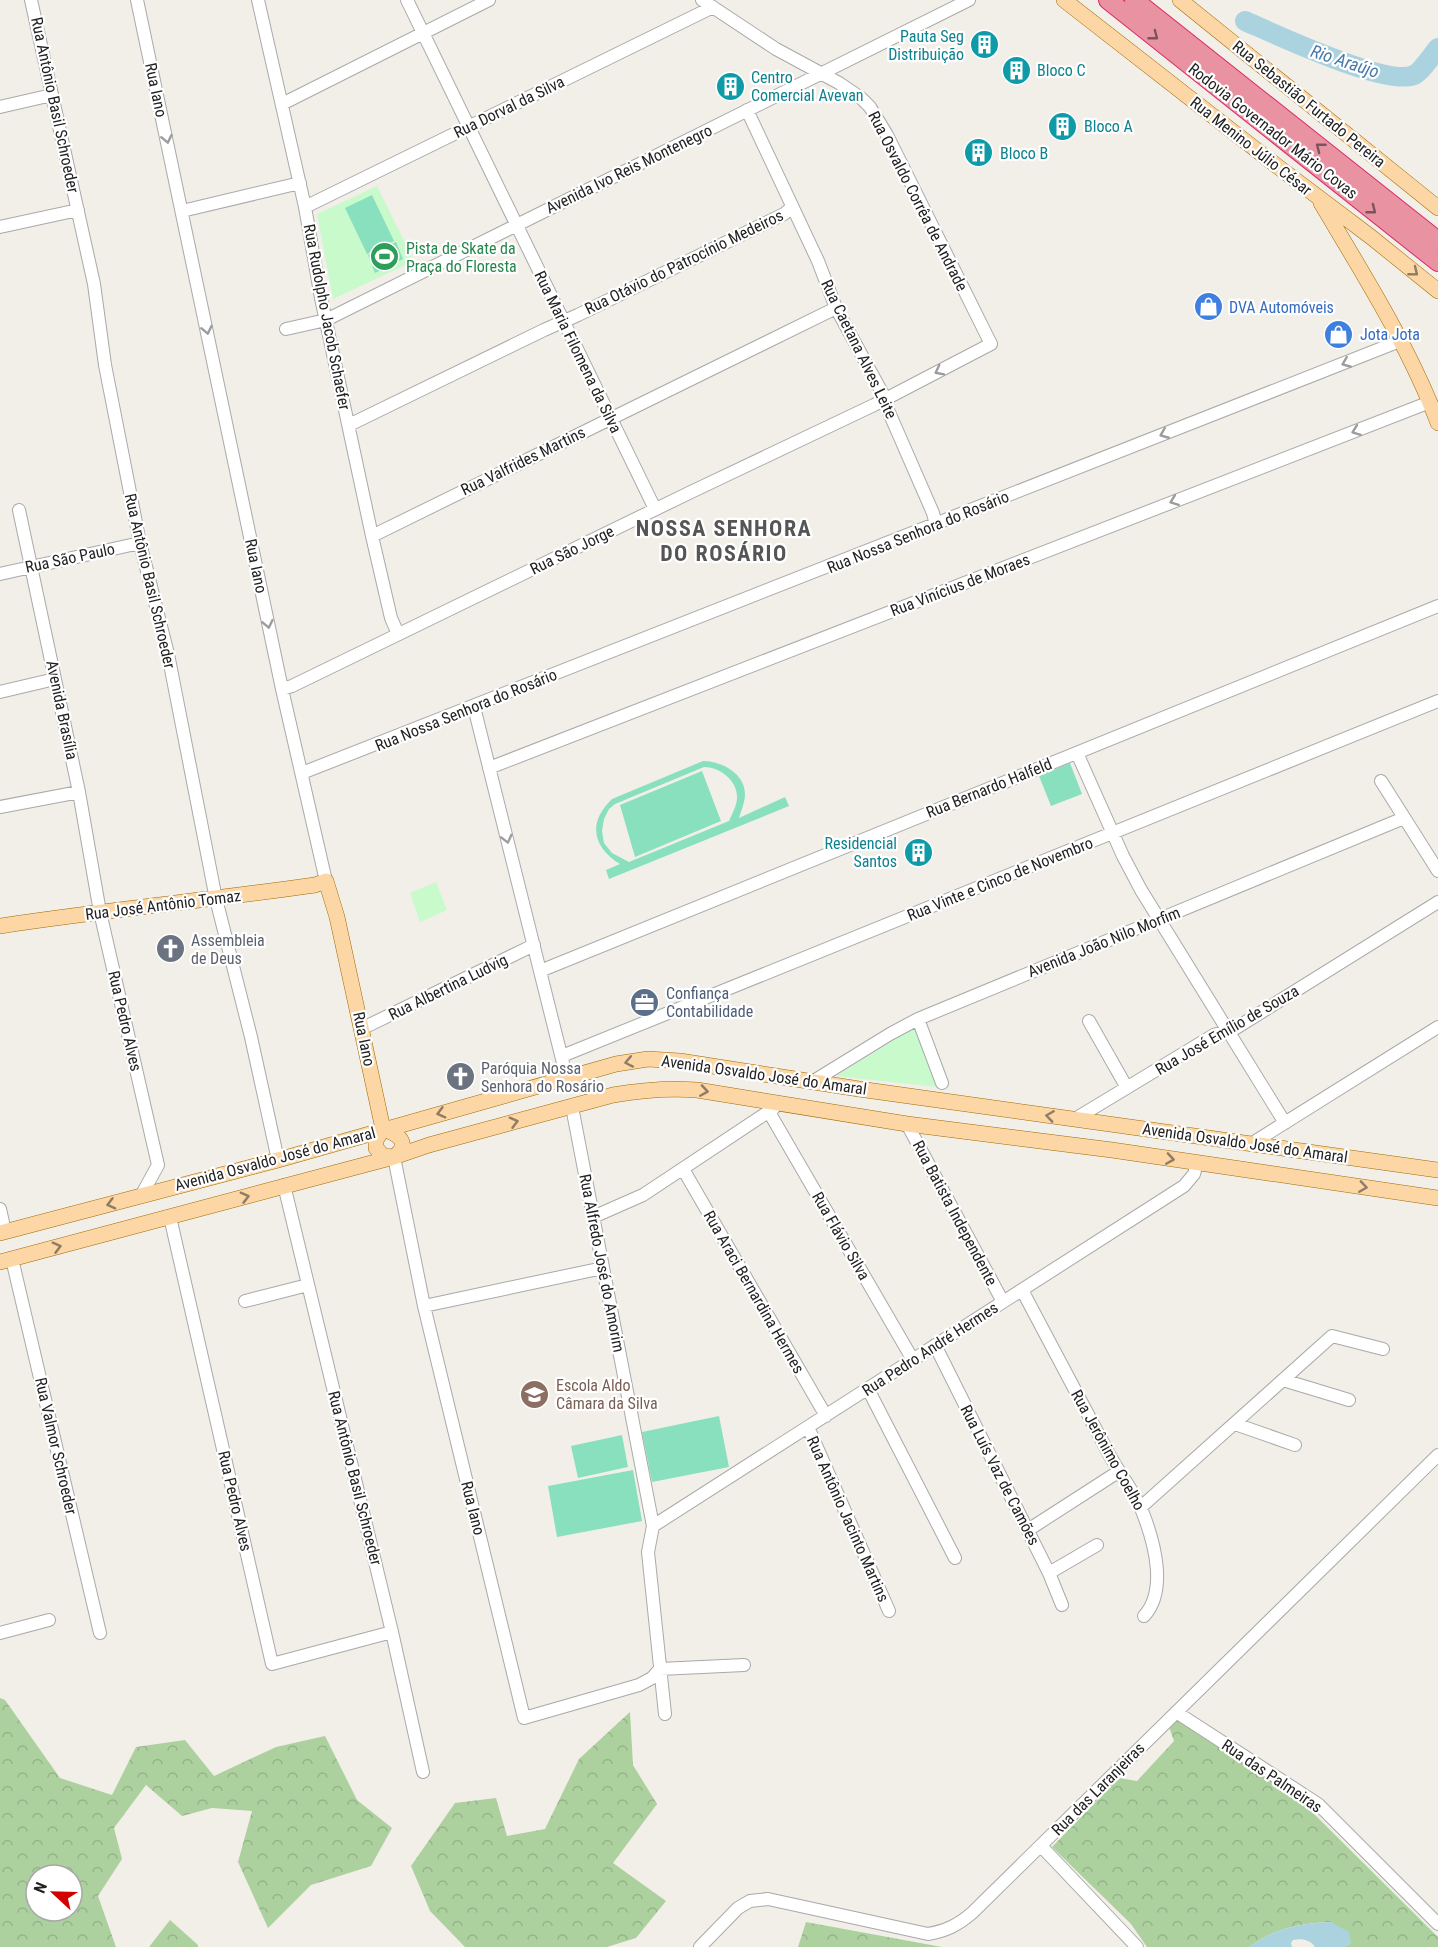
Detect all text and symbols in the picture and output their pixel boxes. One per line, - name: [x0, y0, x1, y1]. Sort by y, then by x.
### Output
- street label: Rua Antônio Basil Schroeder: [27, 15, 83, 195]
- place label: Pauta Seg Distribuição: [888, 27, 964, 64]
- building icon: Pauta Seg Distribuição: [969, 29, 1001, 61]
- one-way arrow: [1147, 29, 1158, 40]
- street label: Rua Sebastião Furtado Pereira: [1229, 37, 1389, 171]
- water label: Rio Araújo: [1308, 40, 1382, 82]
- building icon: Bloco C: [1000, 54, 1032, 86]
- street label: Rodovia Governador Mário Covas: [1185, 59, 1361, 203]
- street label: Rua Iano: [141, 61, 171, 119]
- place label: Bloco C: [1037, 61, 1086, 80]
- place label: Centro Comercial Avevan: [751, 68, 864, 105]
- building icon: Centro Comercial Avevan: [714, 70, 746, 102]
- street label: Rua Dorval da Silva: [451, 72, 567, 142]
- street label: Rua Menino Júlio César: [1186, 93, 1316, 199]
- street label: Rua Osvaldo Corrêa de Andrade: [864, 108, 972, 294]
- building icon: Bloco A: [1047, 110, 1079, 142]
- place label: Bloco A: [1084, 117, 1133, 136]
- street label: Avenida Ivo Reis Montenegro: [543, 120, 715, 218]
- one-way arrow: [160, 134, 173, 144]
- building icon: Bloco B: [963, 137, 995, 169]
- one-way arrow: [1315, 143, 1326, 154]
- place label: Bloco B: [1000, 144, 1048, 163]
- one-way arrow: [1365, 202, 1376, 213]
- street label: Rua Otávio do Patrocínio Medeiros: [582, 206, 786, 318]
- street label: Rua Rudolpho Jacob Schaefer: [300, 222, 354, 412]
- place label: Pista de Skate da Praça do Floresta: [406, 239, 517, 276]
- sports icon: Pista de Skate da Praça do Floresta: [369, 241, 401, 273]
- one-way arrow: [1407, 264, 1418, 275]
- street label: Rua Maria Filomena da Silva: [530, 268, 626, 436]
- street label: Rua Caetana Alves Leite: [817, 276, 901, 422]
- shop icon: DVA Automóveis: [1192, 291, 1224, 323]
- place label: DVA Automóveis: [1229, 298, 1334, 317]
- shop icon: Jota Jota: [1323, 318, 1355, 350]
- one-way arrow: [200, 325, 213, 335]
- place label: Jota Jota: [1360, 325, 1420, 344]
- one-way arrow: [1341, 355, 1351, 368]
- one-way arrow: [934, 363, 945, 375]
- street label: Rua Valfrides Martins: [458, 423, 588, 499]
- one-way arrow: [1351, 423, 1362, 436]
- one-way arrow: [1160, 427, 1171, 439]
- street label: Rua Nossa Senhora do Rosário: [824, 487, 1012, 577]
- street label: Rua Antônio Basil Schroeder: [121, 492, 179, 670]
- one-way arrow: [1169, 494, 1180, 506]
- district label: NOSSA SENHORA DO ROSÁRIO: [636, 516, 812, 566]
- street label: Rua São Jorge: [527, 521, 617, 579]
- street label: Rua Iano: [241, 537, 271, 595]
- street label: Rua São Paulo: [23, 539, 117, 577]
- street label: Rua Vinícius de Moraes: [888, 550, 1032, 620]
- one-way arrow: [261, 619, 274, 629]
- street label: Avenida Brasília: [42, 659, 82, 761]
- street label: Rua Nossa Senhora do Rosário: [372, 665, 560, 755]
- street label: Rua Bernardo Halfeld: [923, 754, 1055, 822]
- street label: Rua Vinte e Cinco de Novembro: [904, 833, 1096, 925]
- one-way arrow: [500, 834, 513, 844]
- place label: Residencial Santos: [824, 834, 897, 871]
- building icon: Residencial Santos: [902, 836, 934, 868]
- street label: Rua José Antônio Tomaz: [84, 886, 242, 924]
- street label: Avenida João Nilo Morfim: [1025, 903, 1183, 981]
- place label: Assembleia de Deus: [191, 931, 265, 968]
- church icon: Assembleia de Deus: [154, 933, 186, 965]
- street label: Rua Albertina Ludvig: [385, 950, 511, 1024]
- street label: Rua Pedro Alves: [104, 969, 146, 1073]
- street label: Rua José Emílio de Souza: [1152, 981, 1302, 1079]
- place label: Confiança Contabilidade: [666, 984, 753, 1021]
- office icon: Confiança Contabilidade: [629, 986, 661, 1018]
- street label: Rua Iano: [349, 1010, 379, 1068]
- street label: Avenida Osvaldo José do Amaral: [660, 1051, 868, 1099]
- one-way arrow: [624, 1055, 634, 1068]
- place label: Paróquia Nossa Senhora do Rosário: [481, 1059, 604, 1096]
- church icon: Paróquia Nossa Senhora do Rosário: [444, 1061, 476, 1093]
- one-way arrow: [700, 1085, 709, 1097]
- one-way arrow: [436, 1106, 447, 1118]
- one-way arrow: [1046, 1110, 1055, 1123]
- one-way arrow: [509, 1117, 519, 1130]
- street label: Avenida Osvaldo José do Amaral: [1141, 1119, 1349, 1167]
- street label: Avenida Osvaldo José do Amaral: [173, 1123, 377, 1195]
- street label: Rua Batista Independente: [909, 1137, 1001, 1289]
- one-way arrow: [1165, 1153, 1174, 1165]
- street label: Rua Alfredo José do Amorim: [575, 1172, 629, 1354]
- one-way arrow: [1358, 1180, 1367, 1192]
- street label: Rua Flávio Silva: [808, 1188, 874, 1284]
- one-way arrow: [240, 1191, 250, 1204]
- one-way arrow: [106, 1196, 116, 1209]
- street label: Rua Araci Bernardina Hermes: [700, 1207, 808, 1377]
- one-way arrow: [51, 1242, 61, 1255]
- street label: Rua Pedro André Hermes: [859, 1298, 1001, 1400]
- street label: Rua Valmor Schroeder: [31, 1376, 81, 1517]
- place label: Escola Aldo Câmara da Silva: [556, 1376, 658, 1413]
- school or university icon: Escola Aldo Câmara da Silva: [519, 1378, 551, 1410]
- street label: Rua Jerônimo Coelho: [1067, 1386, 1149, 1514]
- street label: Rua Antônio Basil Schroeder: [324, 1389, 386, 1567]
- street label: Rua Luís Vaz de Camões: [956, 1402, 1044, 1548]
- street label: Rua Antônio Jacinto Martins: [803, 1433, 893, 1605]
- street label: Rua Pedro Alves: [214, 1449, 256, 1553]
- street label: Rua Iano: [457, 1479, 489, 1537]
- street label: Rua das Palmeiras: [1218, 1735, 1326, 1817]
- street label: Rua das Laranjeiras: [1048, 1739, 1148, 1839]
- north arrow: [24, 1863, 84, 1923]
- text: N: [30, 1879, 51, 1896]

